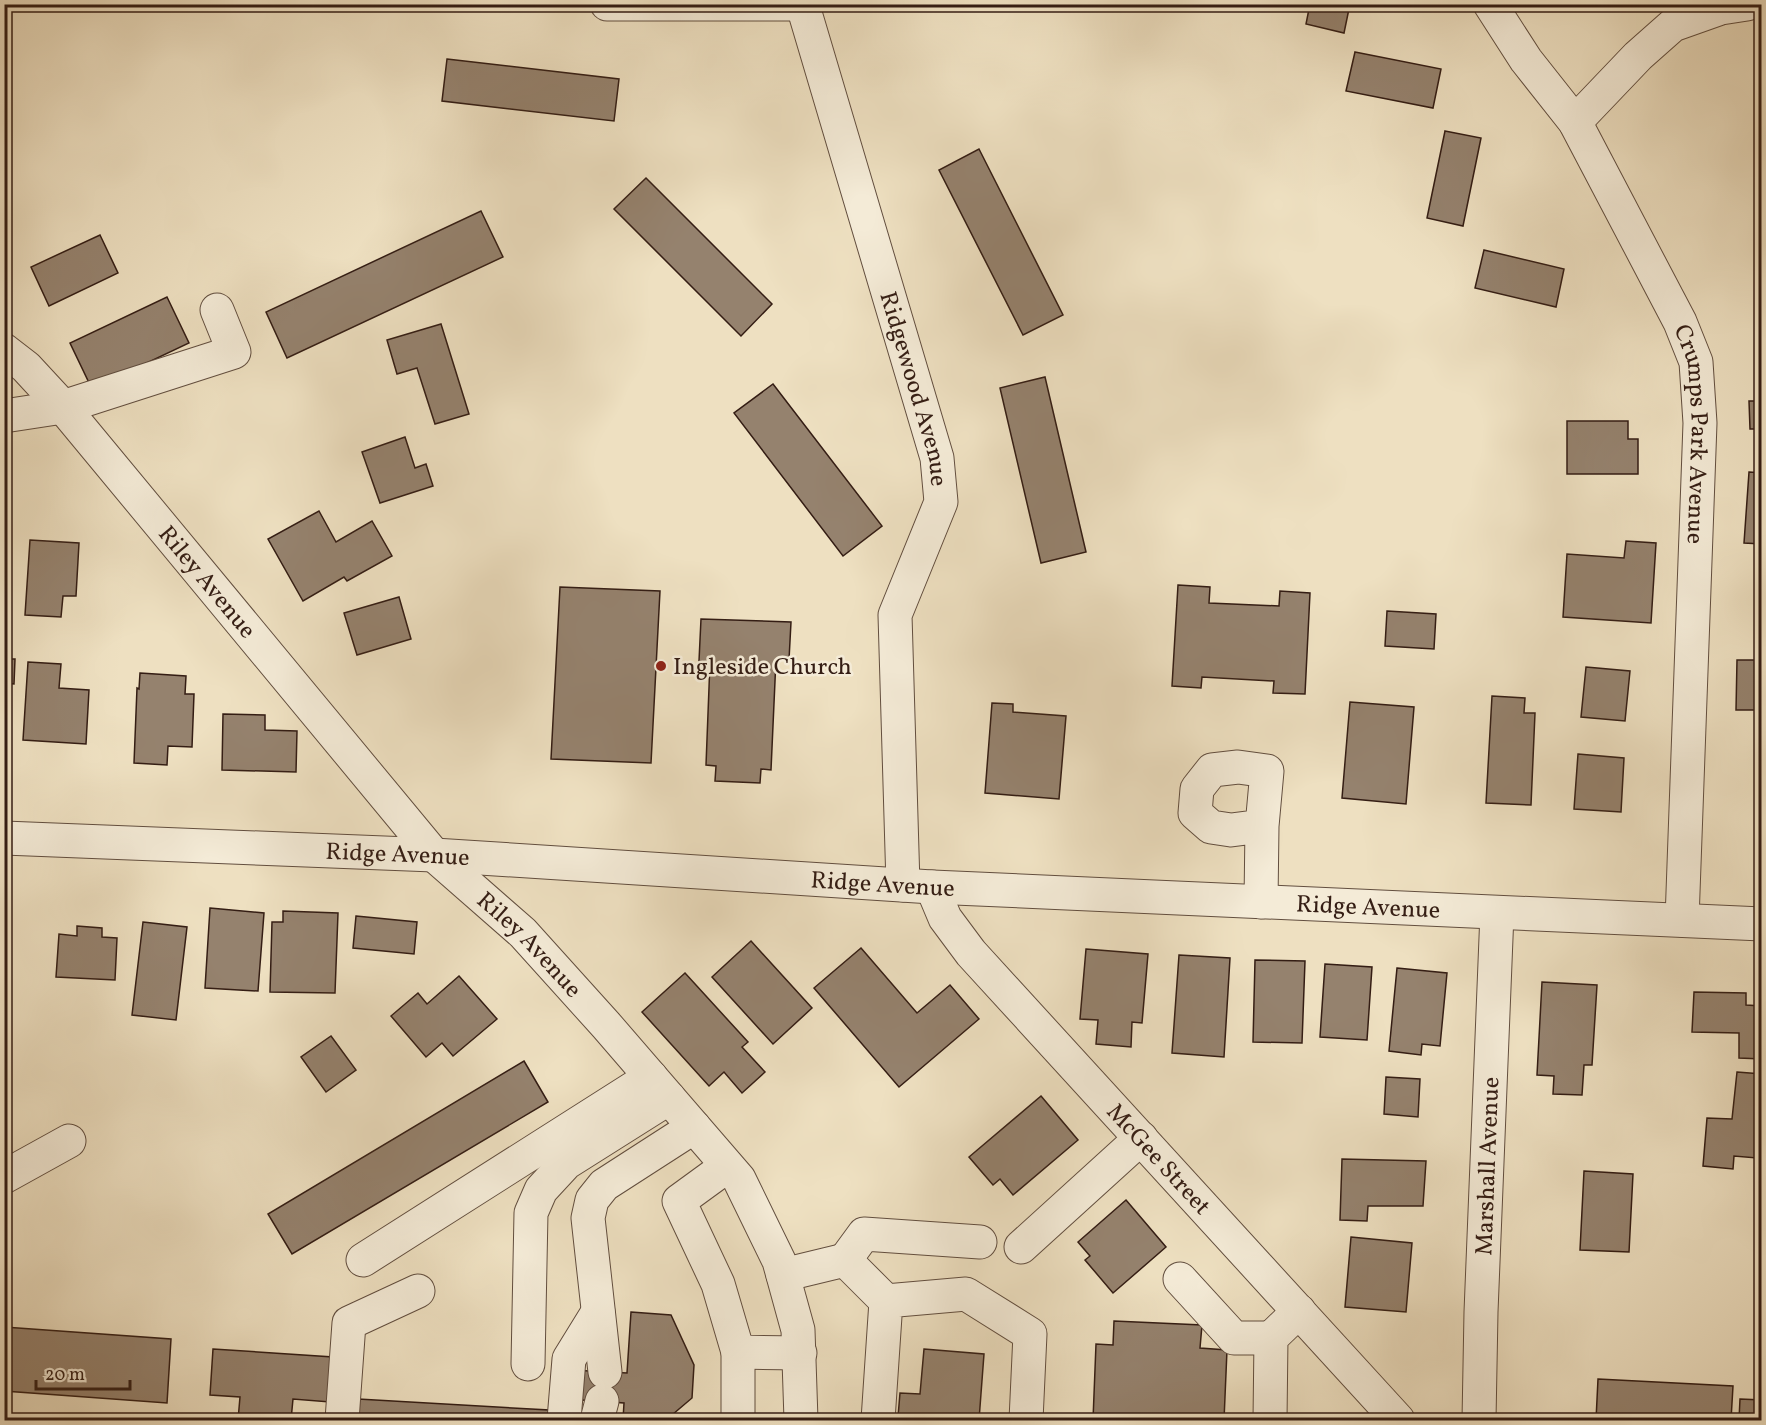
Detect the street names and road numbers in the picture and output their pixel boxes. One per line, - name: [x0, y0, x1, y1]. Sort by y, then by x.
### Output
- street label: Ridgewood Avenue: [870, 288, 954, 488]
- street label: Crumps Park Avenue: [1664, 320, 1715, 545]
- street label: Riley Avenue: [149, 519, 263, 647]
- street label: Ridge Avenue: [325, 836, 471, 876]
- street label: Ridge Avenue: [810, 864, 955, 907]
- street label: Riley Avenue: [468, 885, 589, 1006]
- street label: Ridge Avenue: [1295, 888, 1441, 929]
- street label: Marshall Avenue: [1468, 1076, 1509, 1256]
- street label: McGee Street: [1098, 1097, 1218, 1223]

